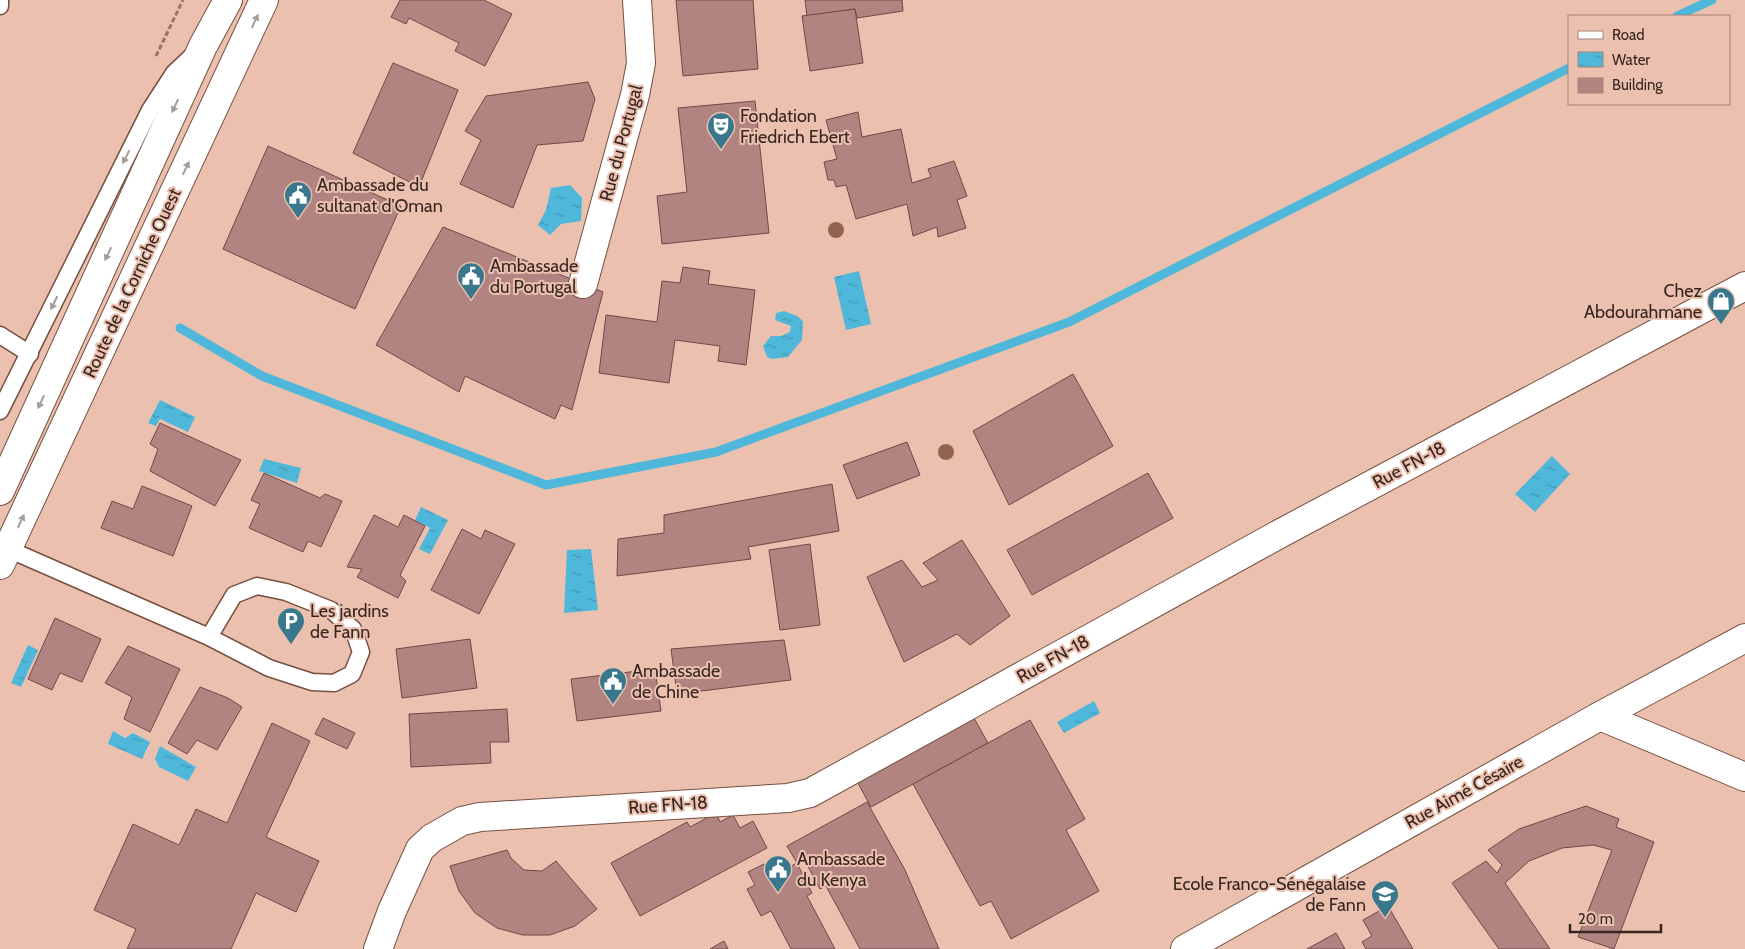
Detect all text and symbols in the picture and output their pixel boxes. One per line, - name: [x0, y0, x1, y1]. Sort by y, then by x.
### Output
- one-way arrow: [251, 14, 259, 28]
- legend: [1568, 15, 1730, 105]
- text: Road: [1612, 26, 1645, 44]
- text: Water: [1612, 51, 1650, 69]
- text: Building: [1612, 76, 1663, 94]
- street label: Rue du Portugal: [595, 82, 647, 204]
- one-way arrow: [171, 99, 179, 113]
- place label: Fondation Friedrich Ebert: [740, 105, 850, 148]
- theatre icon: Fondation Friedrich Ebert: [706, 111, 736, 150]
- one-way arrow: [122, 150, 130, 164]
- one-way arrow: [182, 161, 190, 175]
- place label: Ambassade du sultanat d'Oman: [317, 174, 443, 217]
- public building icon: Ambassade du sultanat d'Oman: [283, 180, 313, 219]
- street label: Route de la Corniche Ouest: [78, 185, 186, 381]
- one-way arrow: [104, 247, 112, 261]
- place label: Ambassade du Portugal: [490, 255, 578, 298]
- public building icon: Ambassade du Portugal: [456, 261, 486, 300]
- place label: Chez Abdourahmane: [1584, 280, 1703, 323]
- shop icon: Chez Abdourahmane: [1706, 286, 1736, 325]
- one-way arrow: [50, 296, 58, 310]
- one-way arrow: [36, 395, 44, 409]
- street label: Rue FN-18: [1369, 437, 1449, 493]
- one-way arrow: [17, 514, 25, 528]
- place label: Les jardins de Fann: [310, 600, 389, 643]
- parking icon: Les jardins de Fann: [276, 606, 306, 645]
- street label: Rue FN-18: [1013, 630, 1093, 688]
- place label: Ambassade de Chine: [632, 660, 720, 703]
- public building icon: Ambassade de Chine: [598, 666, 628, 705]
- street label: Rue Aimé Césaire: [1401, 750, 1527, 834]
- street label: Rue FN-18: [628, 791, 708, 819]
- place label: Ambassade du Kenya: [797, 848, 885, 891]
- public building icon: Ambassade du Kenya: [763, 854, 793, 893]
- place label: Ecole Franco-Sénégalaise de Fann: [1173, 873, 1366, 916]
- school or university icon: Ecole Franco-Sénégalaise de Fann: [1370, 879, 1400, 918]
- scale bar: [1570, 902, 1661, 934]
- text: 20 m: [1578, 910, 1613, 928]

